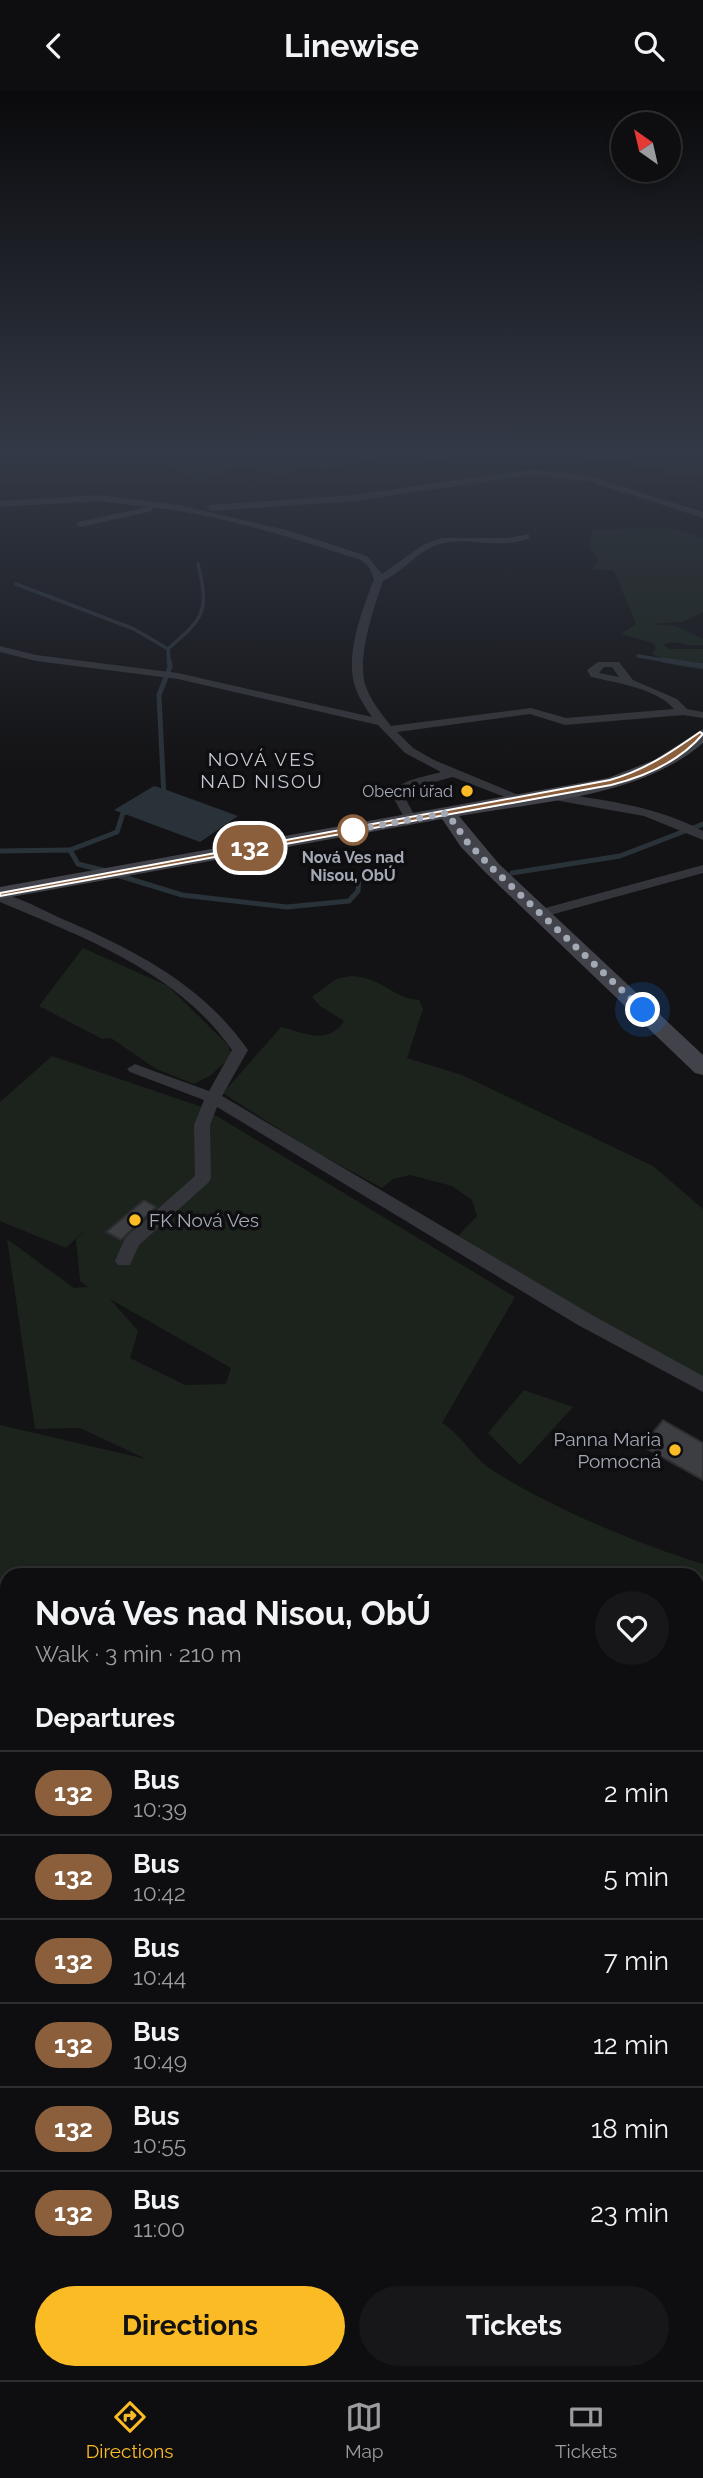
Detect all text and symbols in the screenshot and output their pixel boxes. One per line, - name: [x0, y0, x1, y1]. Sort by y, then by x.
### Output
- icon: back: [35, 27, 73, 65]
- text: Linewise: [284, 27, 419, 64]
- icon: search: [630, 27, 668, 65]
- north arrow: [611, 112, 681, 182]
- map controls: [611, 112, 681, 182]
- district label: NOVÁ VES NAD NISOU: [200, 748, 324, 792]
- place label: Obecní úřad: [362, 782, 453, 801]
- marker: Obecní úřad: [459, 783, 475, 799]
- marker: Nová Ves nad Nisou, ObÚ: [338, 815, 368, 845]
- line badge: 132: [210, 825, 290, 871]
- text: 132: [231, 833, 269, 862]
- place label: Nová Ves nad Nisou, ObÚ: [302, 848, 404, 885]
- your location: [625, 992, 660, 1027]
- place label: FK Nová Ves: [149, 1209, 259, 1231]
- marker: FK Nová Ves: [127, 1212, 143, 1228]
- place label: Panna Maria Pomocná: [553, 1428, 661, 1472]
- marker: Panna Maria Pomocná: [667, 1442, 683, 1458]
- button: heart: [595, 1591, 669, 1665]
- text: Nová Ves nad Nisou, ObÚ: [35, 1594, 431, 1633]
- text: Walk · 3 min · 210 m: [35, 1640, 242, 1667]
- text: Departures: [35, 1703, 175, 1733]
- text: Bus: [133, 1765, 180, 1795]
- text: 132: [54, 1778, 93, 1807]
- text: 2 min: [604, 1778, 669, 1808]
- text: 10:39: [133, 1795, 187, 1822]
- text: Bus: [133, 1849, 180, 1879]
- text: 132: [54, 1862, 93, 1891]
- text: 5 min: [603, 1862, 669, 1892]
- text: 10:42: [133, 1879, 186, 1906]
- text: Bus: [133, 1933, 180, 1963]
- text: 132: [54, 1946, 93, 1975]
- text: 7 min: [604, 1946, 669, 1976]
- text: 10:44: [133, 1963, 186, 1990]
- text: Bus: [133, 2017, 180, 2047]
- text: 132: [54, 2030, 93, 2059]
- text: 12 min: [593, 2030, 669, 2060]
- text: 10:49: [133, 2047, 187, 2074]
- text: Bus: [133, 2101, 180, 2131]
- text: 132: [54, 2114, 93, 2143]
- text: 18 min: [591, 2114, 669, 2144]
- text: 10:55: [133, 2131, 186, 2158]
- text: Bus: [133, 2185, 180, 2215]
- text: 132: [54, 2198, 93, 2227]
- text: 23 min: [590, 2198, 669, 2228]
- text: 11:00: [133, 2215, 185, 2242]
- button: Directions: [35, 2286, 345, 2366]
- button: Tickets: [359, 2286, 669, 2366]
- tab: Directions: [86, 2398, 173, 2462]
- tab: Map: [345, 2398, 384, 2462]
- tab: Tickets: [555, 2398, 617, 2462]

